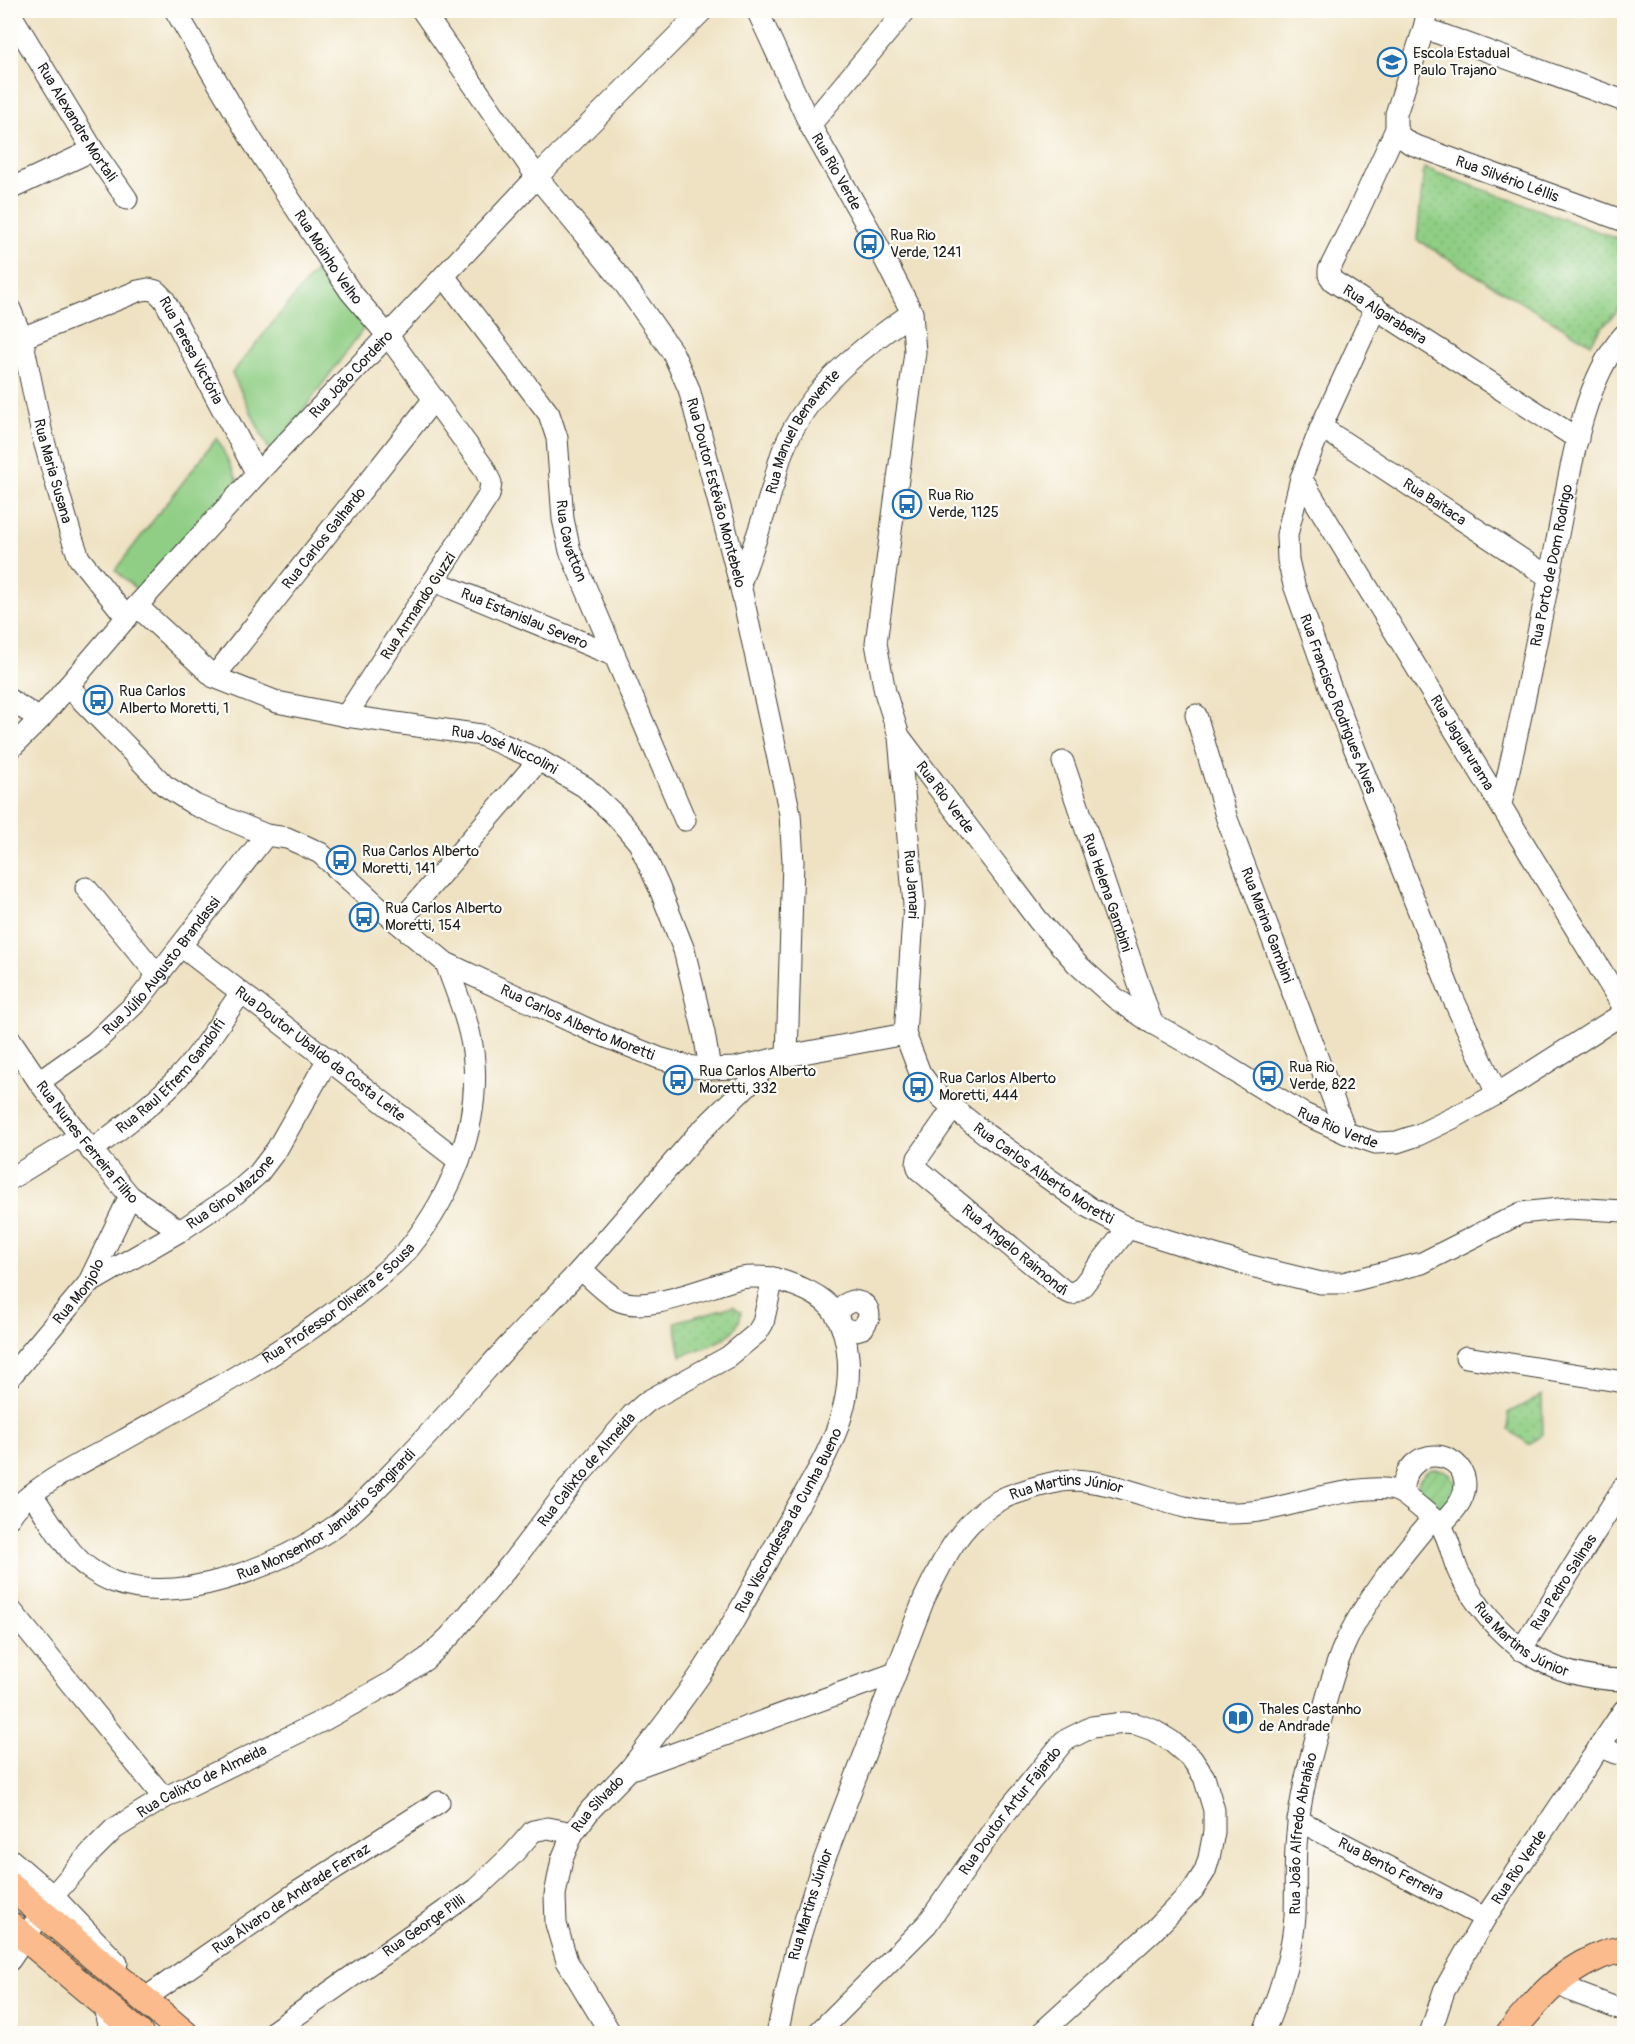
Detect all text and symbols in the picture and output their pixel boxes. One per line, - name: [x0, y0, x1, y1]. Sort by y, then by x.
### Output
- place label: Escola Estadual Paulo Trajano: [1413, 44, 1510, 80]
- school or university icon: Escola Estadual Paulo Trajano: [1376, 46, 1408, 78]
- street label: Rua Alexandre Mortali: [32, 59, 121, 186]
- street label: Rua Rio Verde: [807, 130, 866, 214]
- street label: Rua Silvério Léllis: [1453, 152, 1562, 207]
- street label: Rua Moinho Velho: [290, 207, 366, 309]
- place label: Rua Rio Verde, 1241: [890, 226, 961, 262]
- bus stop icon: Rua Rio Verde, 1241: [853, 228, 885, 260]
- street label: Rua Algarabeira: [1339, 281, 1430, 349]
- street label: Rua Teresa Victória: [154, 293, 227, 408]
- street label: Rua João Cordeiro: [306, 327, 397, 422]
- street label: Rua Manuel Benavente: [762, 365, 845, 497]
- street label: Rua Doutor Estêvão Montebelo: [682, 396, 750, 590]
- street label: Rua Maria Susana: [29, 417, 76, 526]
- street label: Rua Baitaca: [1399, 474, 1470, 530]
- street label: Rua Porto de Dom Rodrigo: [1527, 483, 1577, 648]
- street label: Rua Carlos Galhardo: [278, 484, 370, 593]
- place label: Rua Rio Verde, 1125: [928, 486, 999, 522]
- bus stop icon: Rua Rio Verde, 1125: [891, 488, 923, 520]
- street label: Rua Cavatton: [552, 499, 591, 585]
- street label: Rua Armando Guzzi: [377, 549, 460, 663]
- street label: Rua Estanislau Severo: [458, 584, 591, 654]
- street label: Rua Francisco Rodrigues Alves: [1295, 612, 1381, 797]
- place label: Rua Carlos Alberto Moretti, 1: [119, 682, 229, 718]
- bus stop icon: Rua Carlos Alberto Moretti, 1: [82, 684, 114, 716]
- street label: Rua Jaguarurama: [1426, 692, 1498, 794]
- street label: Rua José Niccolini: [450, 722, 561, 779]
- street label: Rua Rio Verde: [911, 758, 979, 838]
- street label: Rua Helena Gambini: [1078, 831, 1136, 955]
- place label: Rua Carlos Alberto Moretti, 141: [362, 842, 479, 878]
- bus stop icon: Rua Carlos Alberto Moretti, 141: [325, 844, 357, 876]
- street label: Rua Jamari: [899, 849, 923, 920]
- street label: Rua Marina Gambini: [1236, 865, 1297, 986]
- street label: Rua Júlio Augusto Brandassi: [99, 893, 225, 1040]
- place label: Rua Carlos Alberto Moretti, 154: [385, 899, 502, 935]
- bus stop icon: Rua Carlos Alberto Moretti, 154: [348, 901, 380, 933]
- street label: Rua Carlos Alberto Moretti: [497, 981, 657, 1065]
- street label: Rua Doutor Ubaldo da Costa Leite: [231, 982, 409, 1126]
- street label: Rua Raul Efrem Gandolfi: [113, 1015, 230, 1138]
- place label: Rua Rio Verde, 822: [1289, 1058, 1356, 1094]
- bus stop icon: Rua Rio Verde, 822: [1252, 1060, 1284, 1092]
- place label: Rua Carlos Alberto Moretti, 332: [699, 1062, 816, 1098]
- bus stop icon: Rua Carlos Alberto Moretti, 332: [662, 1064, 694, 1096]
- place label: Rua Carlos Alberto Moretti, 444: [939, 1069, 1056, 1105]
- bus stop icon: Rua Carlos Alberto Moretti, 444: [902, 1071, 934, 1103]
- street label: Rua Nunes Ferreira Filho: [32, 1077, 141, 1209]
- street label: Rua Rio Verde: [1294, 1103, 1381, 1153]
- street label: Rua Carlos Alberto Moretti: [969, 1119, 1117, 1229]
- street label: Rua Gino Mazone: [183, 1151, 279, 1234]
- street label: Rua Angelo Raimondi: [957, 1200, 1070, 1301]
- street label: Rua Professor Oliveira e Sousa: [259, 1239, 419, 1368]
- street label: Rua Monjolo: [49, 1256, 109, 1329]
- street label: Rua Calixto de Almeida: [534, 1409, 640, 1531]
- street label: Rua Viscondessa da Cunha Bueno: [731, 1425, 846, 1616]
- street label: Rua Monsenhor Januário Sangirardi: [234, 1445, 420, 1585]
- street label: Rua Martins Júnior: [1007, 1471, 1126, 1505]
- street label: Rua Pedro Salinas: [1527, 1531, 1601, 1634]
- street label: Rua Martins Júnior: [1469, 1598, 1572, 1682]
- place label: Thales Castanho de Andrade: [1259, 1700, 1361, 1736]
- library icon: Thales Castanho de Andrade: [1222, 1702, 1254, 1734]
- street label: Rua Calixto de Almeida: [134, 1740, 270, 1822]
- street label: Rua Doutor Artur Fajardo: [955, 1743, 1066, 1879]
- street label: Rua João Alfredo Abrahão: [1286, 1750, 1322, 1915]
- street label: Rua Silvado: [568, 1772, 628, 1837]
- street label: Rua Rio Verde: [1488, 1826, 1551, 1908]
- street label: Rua Bento Ferreira: [1335, 1834, 1447, 1905]
- street label: Rua Álvaro de Andrade Ferraz: [209, 1839, 374, 1958]
- street label: Rua Martins Júnior: [785, 1845, 838, 1962]
- street label: Rua George Pilli: [379, 1891, 469, 1962]

